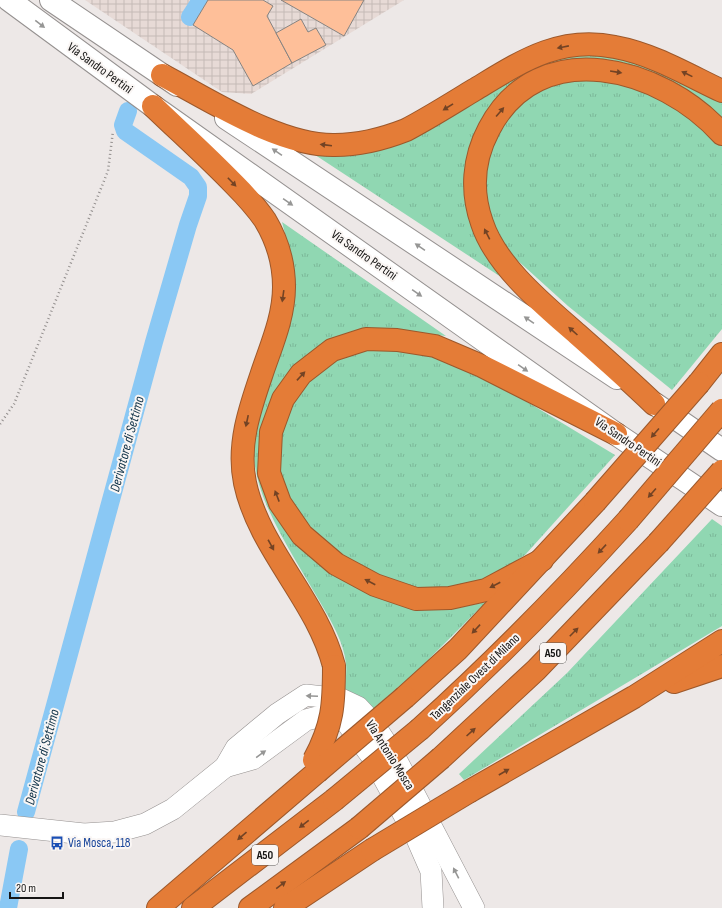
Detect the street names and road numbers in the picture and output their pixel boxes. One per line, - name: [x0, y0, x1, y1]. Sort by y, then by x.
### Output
- street label: Via Sandro Pertini: [64, 39, 136, 97]
- street label: Via Sandro Pertini: [328, 226, 400, 284]
- street label: Via Sandro Pertini: [592, 414, 664, 470]
- street label: Tangenziale Ovest di Milano: [427, 630, 523, 724]
- road number: A50: [540, 643, 566, 663]
- street label: Via Antonio Mosca: [362, 717, 418, 793]
- road number: A50: [252, 845, 278, 865]

